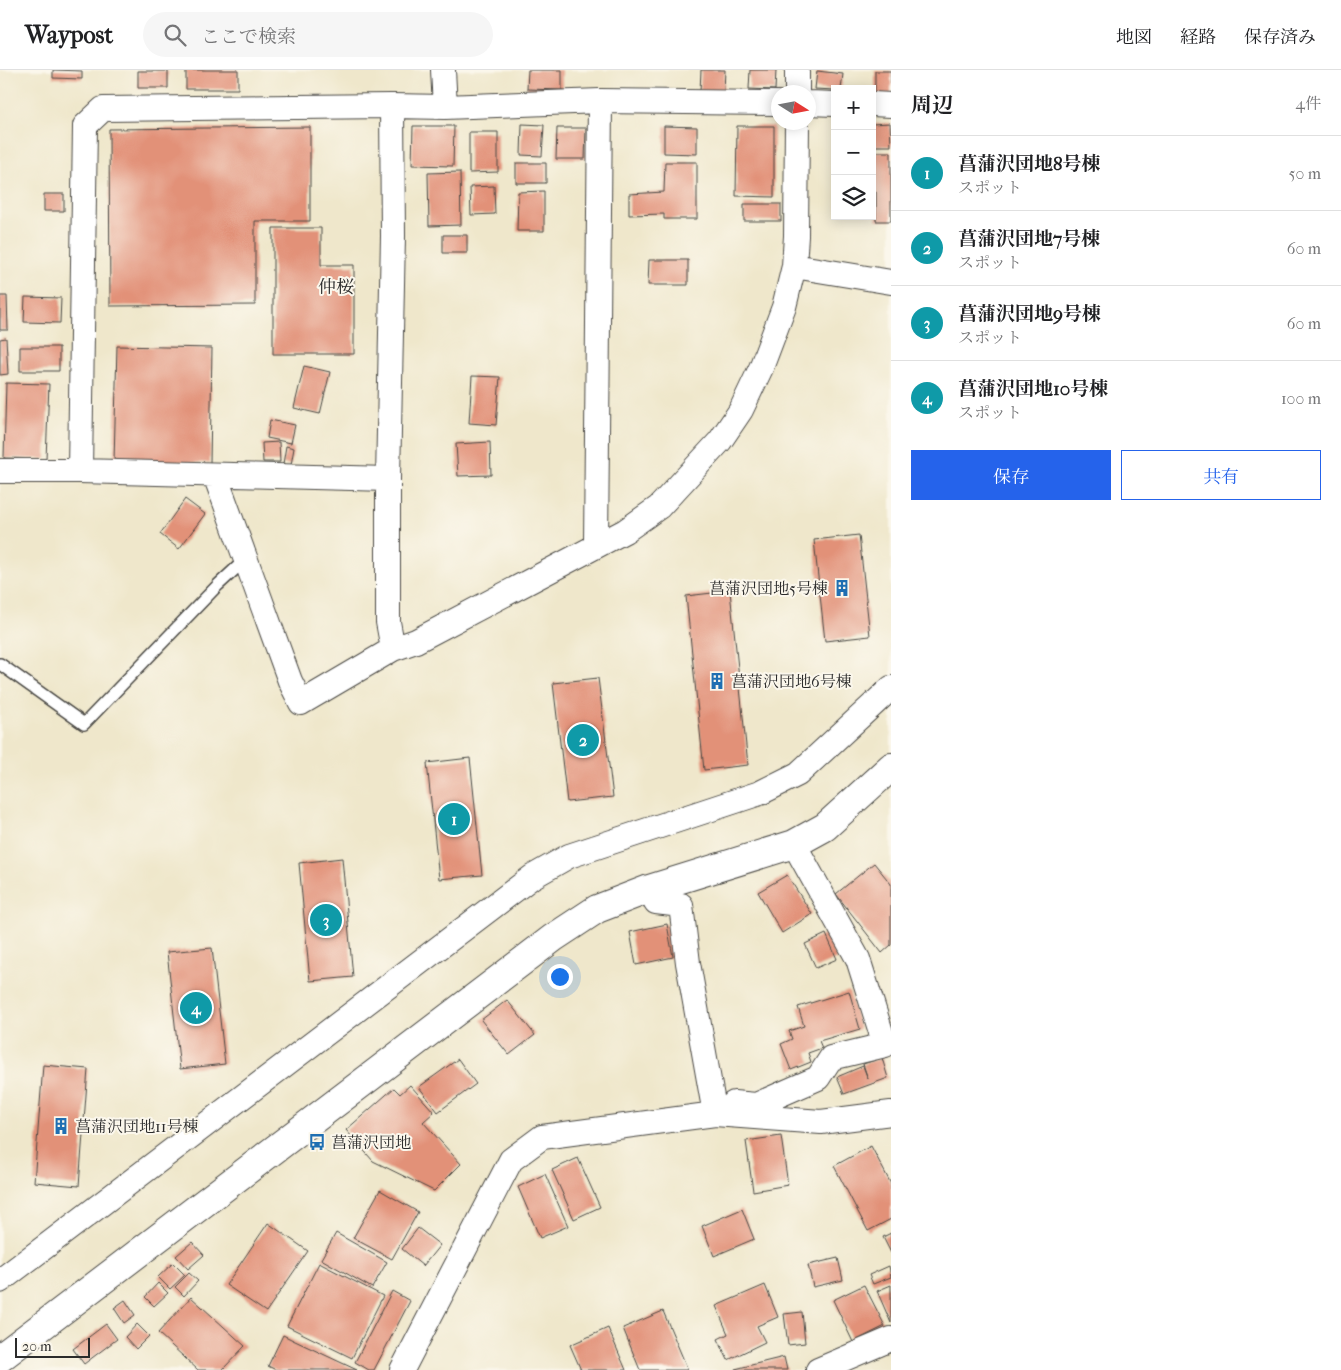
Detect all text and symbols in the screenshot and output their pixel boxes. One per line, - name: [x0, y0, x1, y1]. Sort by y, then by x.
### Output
- search box: [143, 12, 493, 57]
- text: Waypost: [25, 21, 113, 49]
- icon: search: [161, 21, 189, 49]
- text: ここで検索: [201, 26, 296, 48]
- text: 地図: [1116, 27, 1152, 48]
- text: 経路: [1180, 27, 1216, 48]
- text: 保存済み: [1244, 27, 1316, 48]
- north arrow: [771, 85, 816, 130]
- map controls: [831, 85, 876, 220]
- button: +: [831, 85, 876, 130]
- text: 周辺: [911, 93, 953, 117]
- text: 4件: [1296, 94, 1321, 113]
- button: −: [831, 130, 876, 175]
- text: 菖蒲沢団地8号棟: [958, 153, 1101, 175]
- text: 1: [924, 164, 930, 183]
- text: 50 m: [1289, 164, 1321, 183]
- button: layers: [831, 175, 876, 220]
- text: スポット: [958, 178, 1022, 197]
- text: 菖蒲沢団地7号棟: [958, 228, 1100, 250]
- text: 2: [923, 239, 931, 258]
- text: 60 m: [1287, 239, 1321, 258]
- text: スポット: [958, 253, 1022, 272]
- district label: 仲桜: [318, 277, 354, 298]
- text: 菖蒲沢団地9号棟: [958, 303, 1101, 325]
- text: 3: [924, 314, 930, 333]
- text: 60 m: [1287, 314, 1321, 333]
- text: スポット: [958, 328, 1022, 347]
- text: 菖蒲沢団地10号棟: [958, 378, 1108, 400]
- text: 4: [922, 389, 932, 408]
- text: 100 m: [1281, 389, 1321, 408]
- text: スポット: [958, 403, 1022, 422]
- button: 保存: [911, 450, 1111, 500]
- button: 共有: [1121, 450, 1321, 500]
- building icon: 菖蒲沢団地5号棟: [832, 578, 852, 598]
- place label: 菖蒲沢団地5号棟: [709, 579, 828, 598]
- building icon: 菖蒲沢団地6号棟: [707, 671, 727, 691]
- place label: 菖蒲沢団地6号棟: [731, 672, 852, 691]
- pin: 2: [567, 721, 599, 759]
- pin: 1: [438, 800, 470, 838]
- pin: 3: [310, 901, 342, 939]
- your location: [547, 964, 573, 990]
- pin: 4: [180, 989, 212, 1027]
- building icon: 菖蒲沢団地11号棟: [51, 1116, 71, 1136]
- place label: 菖蒲沢団地11号棟: [75, 1117, 198, 1136]
- bus stop icon: 菖蒲沢団地: [307, 1132, 327, 1152]
- place label: 菖蒲沢団地: [331, 1133, 411, 1152]
- scale bar: [15, 1335, 90, 1358]
- text: 20 m: [22, 1338, 52, 1355]

